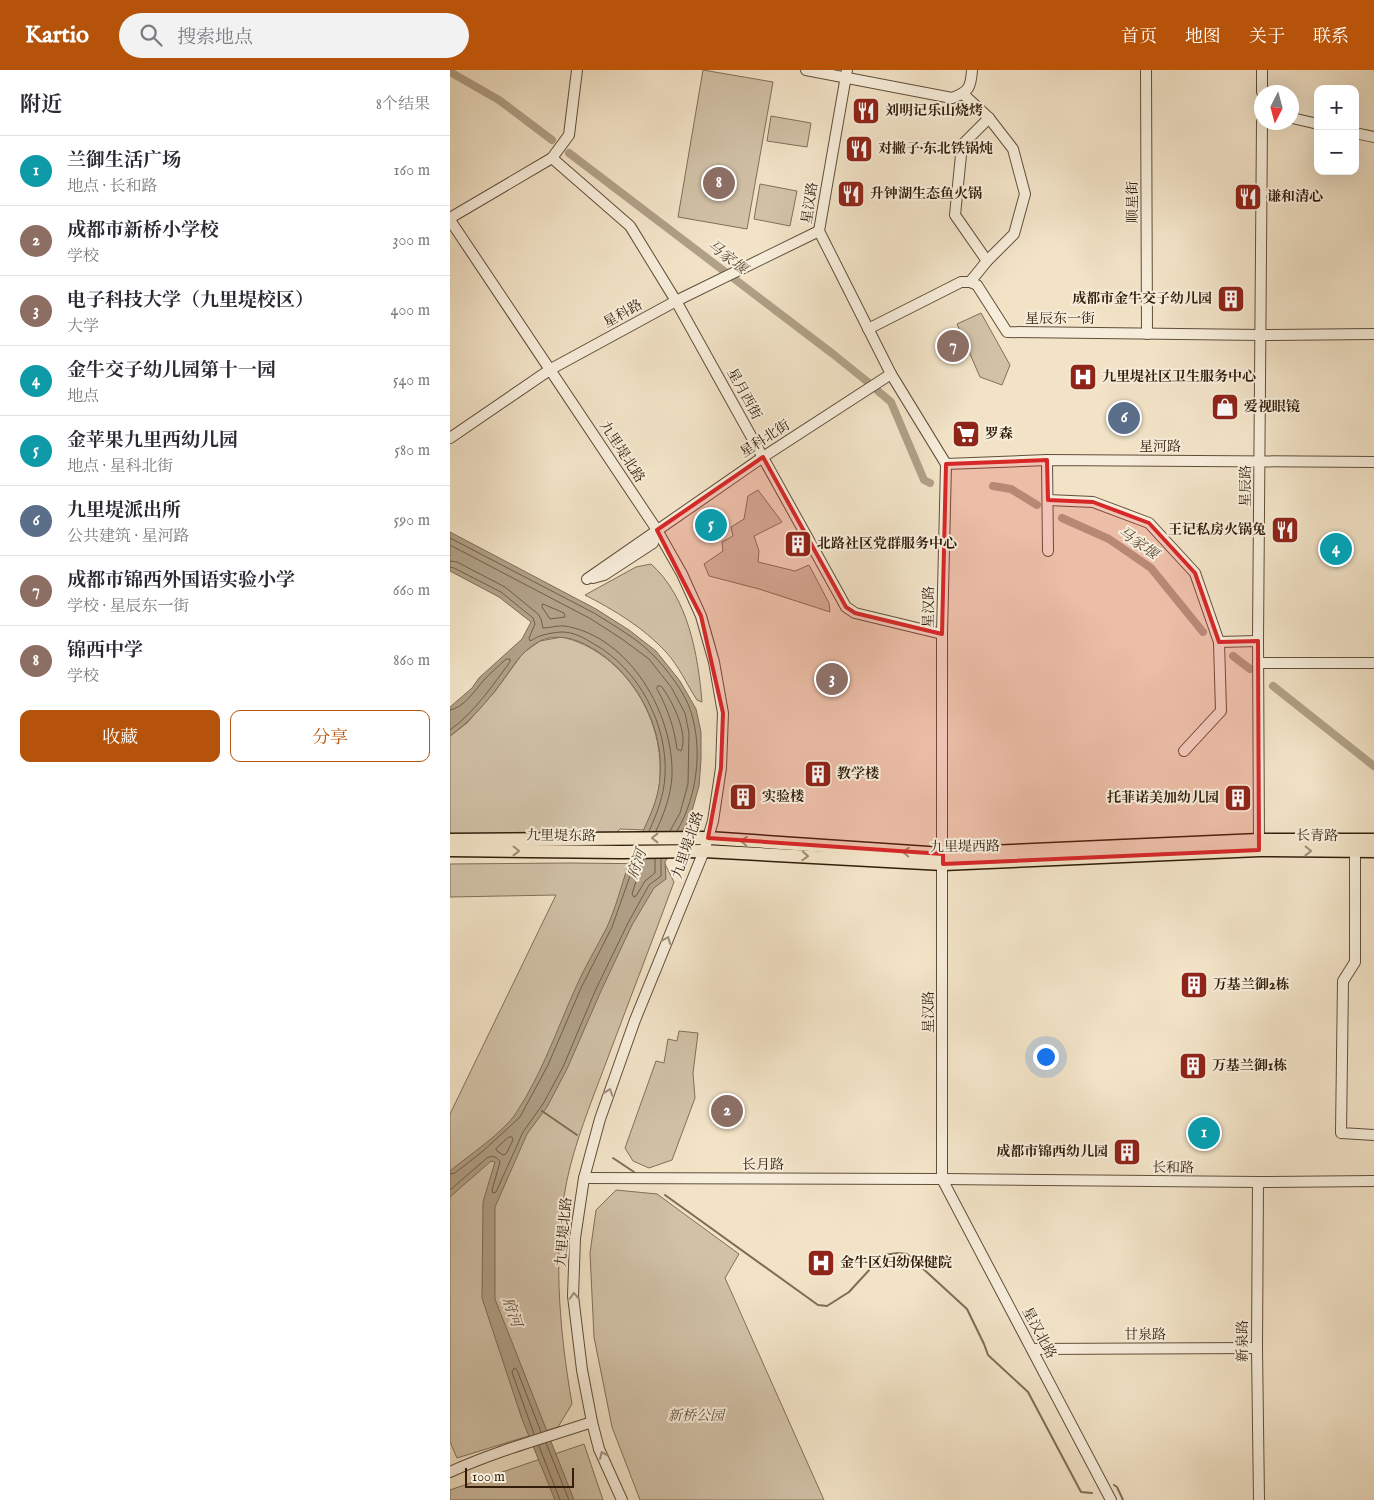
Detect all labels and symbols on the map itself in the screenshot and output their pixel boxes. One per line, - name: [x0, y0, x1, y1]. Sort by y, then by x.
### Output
- north arrow: [1254, 85, 1299, 130]
- restaurant icon: 刘明记乐山烧烤: [851, 96, 881, 126]
- place label: 刘明记乐山烧烤: [885, 102, 983, 120]
- restaurant icon: 对撇子·东北铁锅炖: [844, 134, 874, 164]
- place label: 对撇子·东北铁锅炖: [878, 140, 993, 158]
- pin: 8: [703, 164, 735, 202]
- restaurant icon: 升钟湖生态鱼火锅: [836, 179, 866, 209]
- street label: 星汉路: [798, 181, 822, 225]
- street label: 顺星街: [1124, 181, 1142, 223]
- restaurant icon: 谦和清心: [1233, 182, 1263, 212]
- place label: 升钟湖生态鱼火锅: [870, 185, 982, 203]
- place label: 谦和清心: [1267, 188, 1323, 206]
- water label: 马家堰: [703, 236, 753, 280]
- building icon: 成都市金牛交子幼儿园: [1216, 284, 1246, 314]
- place label: 成都市金牛交子幼儿园: [1072, 290, 1212, 308]
- street label: 星科路: [600, 296, 646, 332]
- street label: 星辰东一街: [1025, 310, 1095, 328]
- pin: 7: [937, 327, 969, 365]
- hospital icon: 九里堤社区卫生服务中心: [1068, 362, 1098, 392]
- street label: 星月西街: [723, 365, 765, 423]
- place label: 九里堤社区卫生服务中心: [1102, 368, 1256, 386]
- shop icon: 爱视眼镜: [1210, 392, 1240, 422]
- place label: 爱视眼镜: [1244, 398, 1300, 416]
- pin: 6: [1108, 399, 1140, 437]
- street label: 星科北街: [737, 416, 793, 462]
- street label: 九里堤北路: [595, 418, 649, 486]
- supermarket icon: 罗森: [951, 419, 981, 449]
- place label: 罗森: [985, 425, 1013, 443]
- street label: 星河路: [1139, 438, 1181, 456]
- street label: 星辰路: [1237, 465, 1255, 507]
- pin: 5: [695, 506, 727, 544]
- restaurant icon: 王记私房火锅兔: [1270, 515, 1300, 545]
- place label: 王记私房火锅兔: [1168, 521, 1266, 539]
- water label: 马家堰: [1114, 522, 1164, 565]
- building icon: 北路社区党群服务中心: [783, 529, 813, 559]
- pin: 4: [1320, 530, 1352, 568]
- place label: 北路社区党群服务中心: [817, 535, 957, 553]
- street label: 星汉路: [920, 586, 938, 628]
- pin: 3: [816, 660, 848, 698]
- building icon: 教学楼: [803, 759, 833, 789]
- place label: 教学楼: [837, 765, 879, 783]
- building icon: 实验楼: [728, 782, 758, 812]
- building icon: 托菲诺美加幼儿园: [1223, 783, 1253, 813]
- place label: 实验楼: [762, 788, 804, 806]
- place label: 托菲诺美加幼儿园: [1107, 789, 1219, 807]
- street label: 九里堤北路: [668, 809, 708, 881]
- street label: 九里堤东路: [526, 826, 596, 846]
- street label: 长青路: [1296, 827, 1338, 845]
- one-way arrow: [650, 833, 658, 843]
- one-way arrow: [739, 835, 747, 846]
- street label: 九里堤西路: [930, 837, 1000, 857]
- water label: 府河: [623, 844, 652, 881]
- one-way arrow: [1304, 845, 1312, 856]
- one-way arrow: [512, 846, 520, 856]
- one-way arrow: [901, 846, 909, 857]
- one-way arrow: [801, 851, 809, 862]
- one-way arrow: [660, 936, 671, 945]
- building icon: 万基兰御2栋: [1179, 970, 1209, 1000]
- place label: 万基兰御2栋: [1213, 976, 1290, 994]
- street label: 星汉路: [920, 991, 938, 1033]
- your location: [1033, 1044, 1059, 1070]
- building icon: 万基兰御1栋: [1178, 1051, 1208, 1081]
- place label: 万基兰御1栋: [1212, 1057, 1287, 1075]
- one-way arrow: [604, 1089, 614, 1097]
- pin: 2: [711, 1092, 743, 1130]
- pin: 1: [1188, 1114, 1220, 1152]
- building icon: 成都市锦西幼儿园: [1112, 1137, 1142, 1167]
- place label: 成都市锦西幼儿园: [996, 1143, 1108, 1161]
- street label: 长月路: [742, 1156, 784, 1174]
- street label: 长和路: [1152, 1159, 1194, 1177]
- street label: 九里堤北路: [552, 1196, 576, 1268]
- hospital icon: 金牛区妇幼保健院: [806, 1248, 836, 1278]
- place label: 金牛区妇幼保健院: [840, 1254, 952, 1272]
- one-way arrow: [569, 1292, 580, 1300]
- water label: 府河: [498, 1295, 527, 1332]
- street label: 星汉北路: [1018, 1304, 1060, 1362]
- street label: 新泉路: [1234, 1320, 1252, 1362]
- street label: 甘泉路: [1124, 1326, 1166, 1344]
- park label: 新桥公园: [668, 1407, 726, 1425]
- one-way arrow: [598, 1451, 609, 1460]
- scale bar: [465, 1465, 574, 1488]

